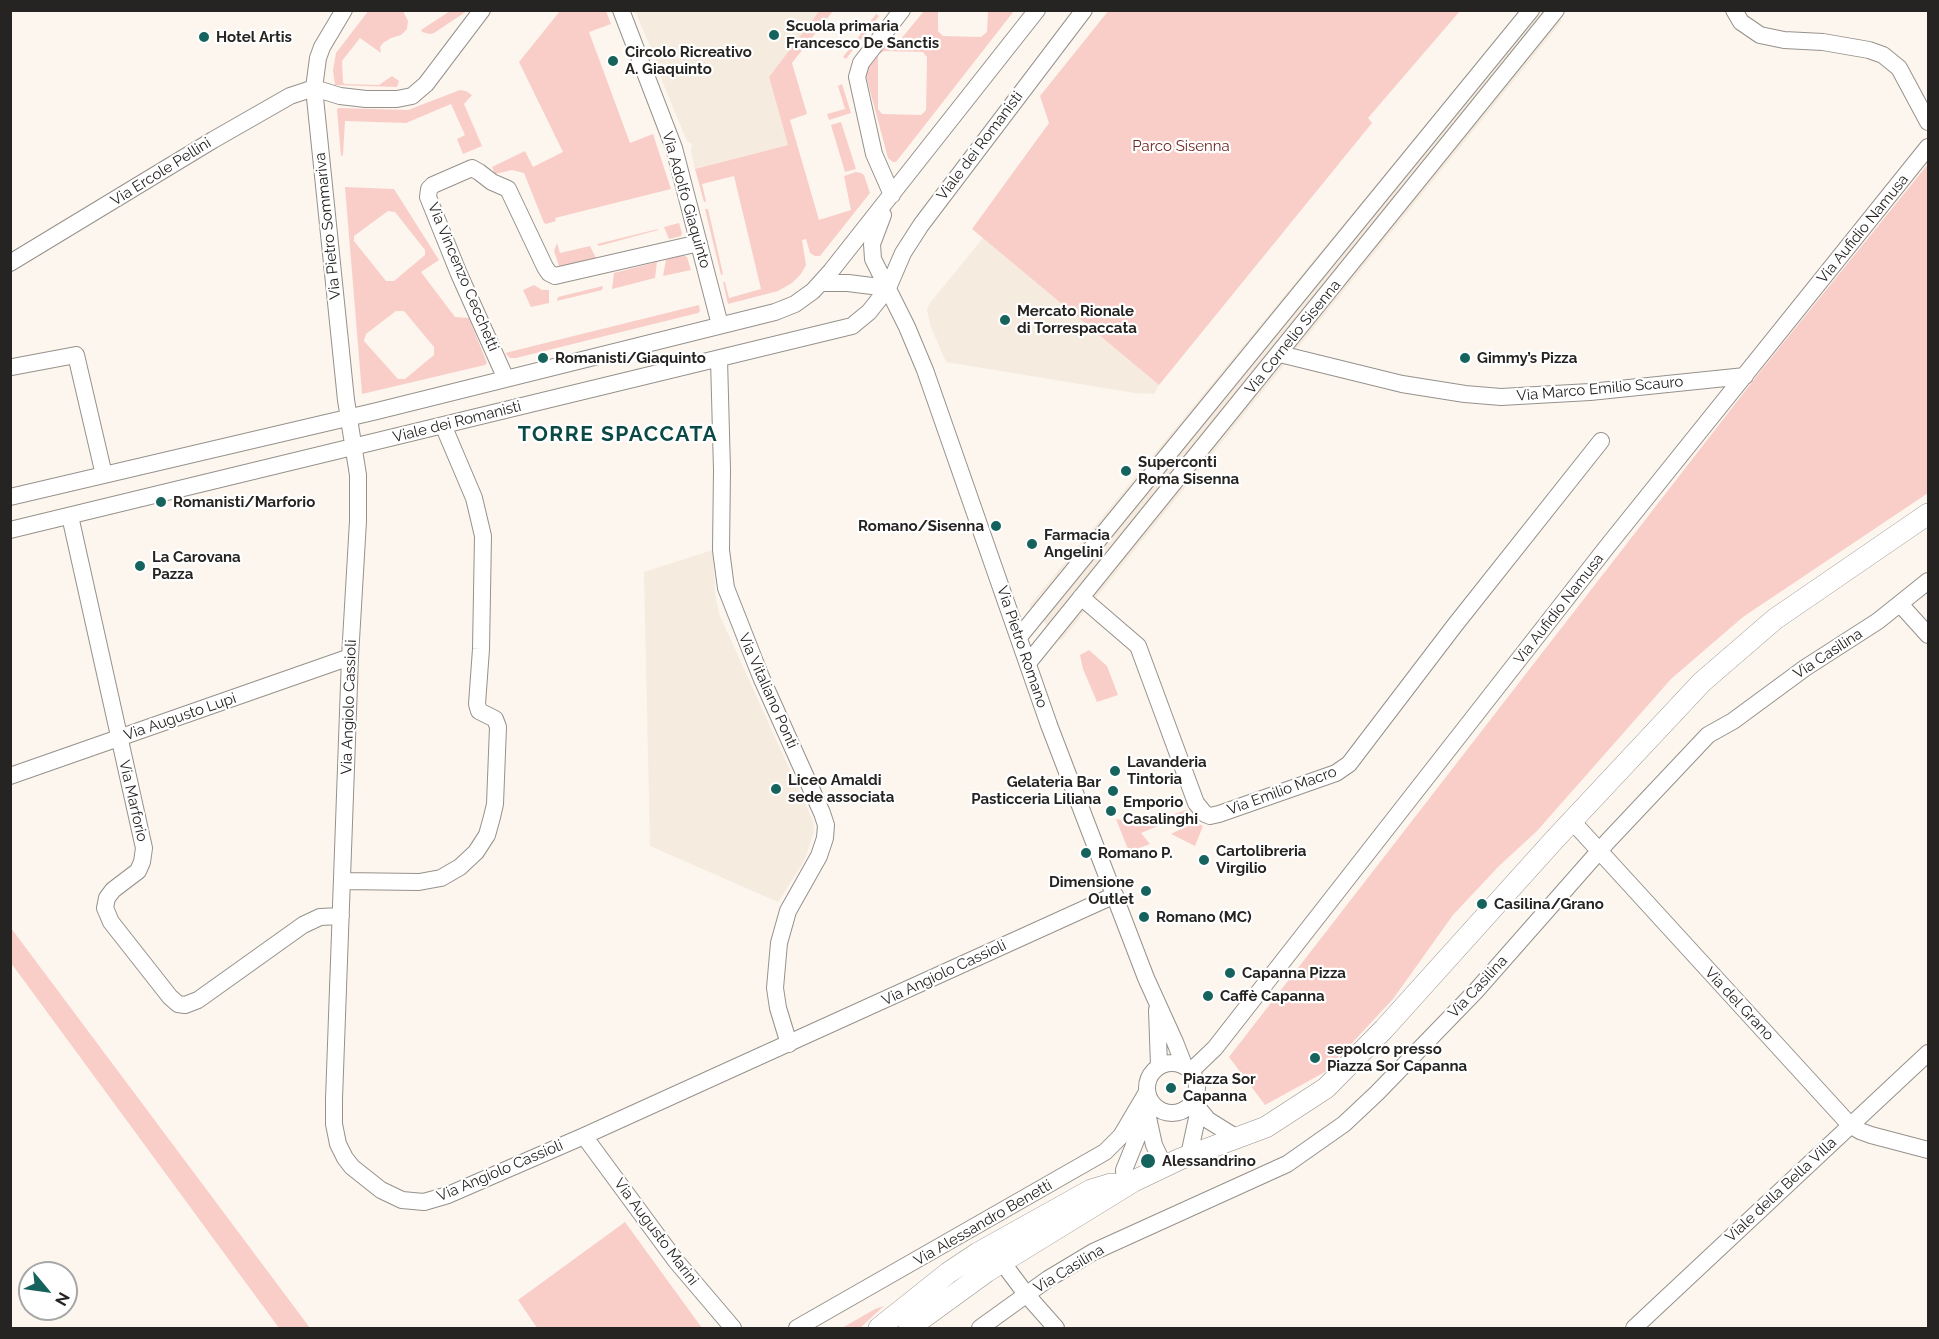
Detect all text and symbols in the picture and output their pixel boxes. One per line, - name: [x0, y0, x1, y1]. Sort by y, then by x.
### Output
- place label: Scuola primaria Francesco De Sanctis: [786, 17, 939, 52]
- place label: Hotel Artis: [216, 28, 292, 46]
- marker: Scuola primaria Francesco De Sanctis: [767, 28, 781, 42]
- marker: Hotel Artis: [197, 30, 211, 44]
- place label: Circolo Ricreativo A. Giaquinto: [625, 43, 752, 78]
- marker: Circolo Ricreativo A. Giaquinto: [606, 54, 620, 68]
- street label: Viale dei Romanisti: [933, 88, 1027, 204]
- street label: Via Adolfo Giaquinto: [658, 130, 714, 270]
- street label: Via Ercole Pellini: [108, 134, 214, 210]
- park label: Parco Sisenna: [1132, 137, 1230, 155]
- street label: Via Pietro Sommariva: [311, 152, 345, 300]
- street label: Via Aufidio Namusa: [1814, 171, 1912, 287]
- street label: Via Vincenzo Cecchetti: [424, 200, 502, 354]
- street label: Via Cornelio Sisenna: [1241, 276, 1345, 398]
- place label: Mercato Rionale di Torrespaccata: [1017, 302, 1137, 337]
- marker: Mercato Rionale di Torrespaccata: [998, 313, 1012, 327]
- place label: Romanisti/Giaquinto: [555, 349, 706, 367]
- place label: Gimmy’s Pizza: [1477, 349, 1577, 367]
- marker: Romanisti/Giaquinto: [536, 351, 550, 365]
- marker: Gimmy’s Pizza: [1458, 351, 1472, 365]
- street label: Via Marco Emilio Scauro: [1516, 373, 1684, 405]
- street label: Viale dei Romanisti: [391, 397, 523, 447]
- district label: TORRE SPACCATA: [518, 422, 718, 448]
- place label: Superconti Roma Sisenna: [1138, 453, 1239, 488]
- marker: Superconti Roma Sisenna: [1119, 464, 1133, 478]
- place label: Romanisti/Marforio: [173, 493, 315, 511]
- marker: Romanisti/Marforio: [154, 495, 168, 509]
- place label: Romano/Sisenna: [858, 517, 984, 535]
- marker: Romano/Sisenna: [989, 519, 1003, 533]
- place label: Farmacia Angelini: [1044, 526, 1110, 561]
- marker: Farmacia Angelini: [1025, 537, 1039, 551]
- place label: La Carovana Pazza: [152, 548, 241, 583]
- street label: Via Aufidio Namusa: [1510, 550, 1608, 668]
- marker: La Carovana Pazza: [133, 559, 147, 573]
- street label: Via Pietro Romano: [993, 584, 1051, 710]
- street label: Via Casilina: [1790, 625, 1866, 683]
- street label: Via Vitaliano Ponti: [735, 631, 801, 751]
- street label: Via Angiolo Cassioli: [338, 639, 360, 775]
- street label: Via Augusto Lupi: [121, 689, 239, 745]
- place label: Lavanderia Tintoria: [1127, 753, 1207, 788]
- street label: Via Marforio: [115, 759, 151, 843]
- street label: Via Emilio Macro: [1225, 763, 1339, 819]
- marker: Lavanderia Tintoria: [1108, 764, 1122, 778]
- place label: Liceo Amaldi sede associata: [788, 771, 894, 806]
- place label: Gelateria Bar Pasticceria Liliana: [971, 773, 1101, 808]
- marker: Liceo Amaldi sede associata: [769, 782, 783, 796]
- marker: Gelateria Bar Pasticceria Liliana: [1106, 784, 1120, 798]
- place label: Emporio Casalinghi: [1123, 793, 1198, 828]
- marker: Emporio Casalinghi: [1104, 804, 1118, 818]
- place label: Cartolibreria Virgilio: [1216, 842, 1306, 877]
- place label: Romano P.: [1098, 844, 1173, 862]
- marker: Romano P.: [1079, 846, 1093, 860]
- marker: Cartolibreria Virgilio: [1197, 853, 1211, 867]
- place label: Dimensione Outlet: [1049, 873, 1134, 908]
- marker: Dimensione Outlet: [1139, 884, 1153, 898]
- place label: Casilina/Grano: [1494, 895, 1604, 913]
- marker: Casilina/Grano: [1475, 897, 1489, 911]
- place label: Romano (MC): [1156, 908, 1252, 926]
- marker: Romano (MC): [1137, 910, 1151, 924]
- street label: Via Angiolo Cassioli: [879, 936, 1009, 1010]
- street label: Via Casilina: [1445, 952, 1511, 1022]
- place label: Capanna Pizza: [1242, 964, 1346, 982]
- street label: Via del Grano: [1701, 964, 1777, 1044]
- marker: Capanna Pizza: [1223, 966, 1237, 980]
- place label: Caffè Capanna: [1220, 987, 1325, 1005]
- marker: Caffè Capanna: [1201, 989, 1215, 1003]
- place label: sepolcro presso Piazza Sor Capanna: [1327, 1040, 1467, 1075]
- marker: sepolcro presso Piazza Sor Capanna: [1308, 1051, 1322, 1065]
- place label: Piazza Sor Capanna: [1183, 1070, 1256, 1105]
- marker: Piazza Sor Capanna: [1164, 1081, 1178, 1095]
- street label: Viale della Bella Villa: [1722, 1134, 1840, 1246]
- street label: Via Angiolo Cassioli: [434, 1136, 566, 1206]
- marker: Alessandrino: [1139, 1152, 1157, 1170]
- place label: Alessandrino: [1162, 1152, 1256, 1170]
- street label: Via Augusto Marini: [610, 1175, 702, 1289]
- street label: Via Alessandro Benetti: [911, 1176, 1055, 1270]
- street label: Via Casilina: [1031, 1241, 1107, 1297]
- north arrow: [18, 1261, 78, 1321]
- text: N: [51, 1289, 74, 1309]

